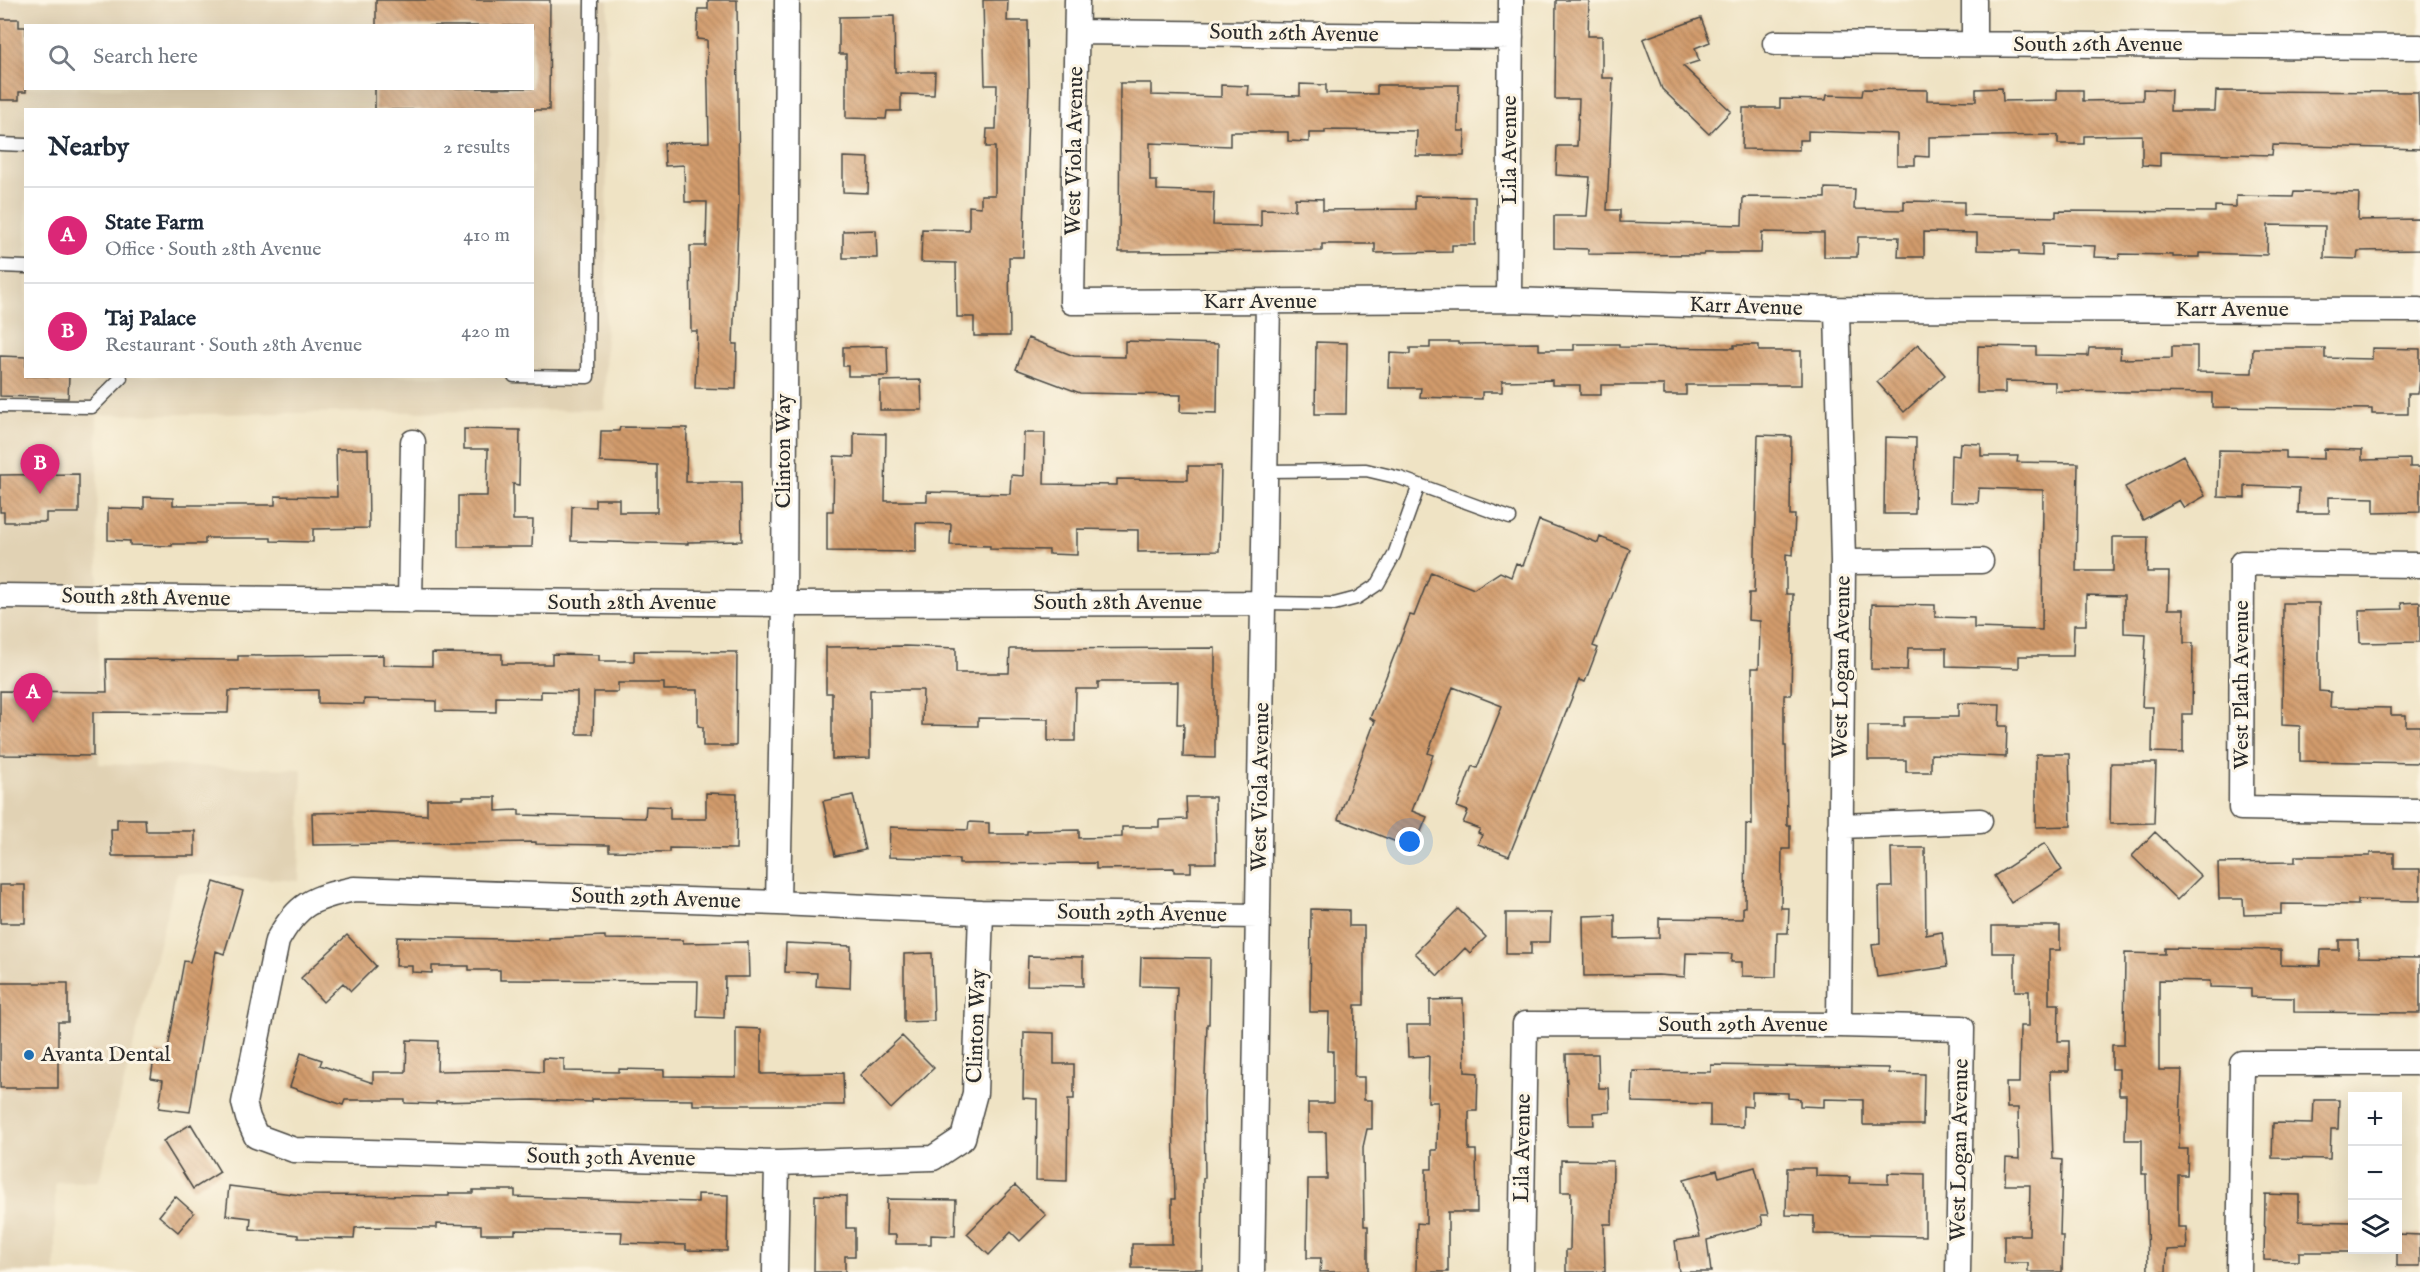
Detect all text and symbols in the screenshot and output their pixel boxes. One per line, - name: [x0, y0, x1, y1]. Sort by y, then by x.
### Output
- street label: South 26th Avenue: [1209, 19, 1379, 49]
- search box: [24, 24, 534, 90]
- street label: South 26th Avenue: [2013, 31, 2183, 59]
- icon: search: [45, 41, 78, 74]
- text: Search here: [93, 43, 198, 71]
- street label: West Viola Avenue: [1060, 66, 1090, 236]
- street label: Lila Avenue: [1496, 95, 1524, 205]
- text: Nearby: [48, 131, 129, 164]
- text: 2 results: [443, 135, 510, 160]
- text: State Farm: [105, 209, 204, 237]
- text: A: [61, 223, 74, 248]
- text: 410 m: [463, 223, 510, 248]
- text: Office · South 28th Avenue: [105, 237, 322, 262]
- street label: Karr Avenue: [1203, 288, 1317, 316]
- street label: Karr Avenue: [1689, 291, 1803, 323]
- street label: Karr Avenue: [2175, 296, 2289, 324]
- text: Taj Palace: [105, 305, 196, 333]
- text: B: [61, 319, 74, 344]
- text: 420 m: [461, 319, 510, 344]
- text: Restaurant · South 28th Avenue: [105, 333, 362, 358]
- street label: Clinton Way: [770, 393, 798, 508]
- pin: B: [20, 444, 60, 494]
- street label: West Logan Avenue: [1826, 575, 1858, 759]
- street label: South 28th Avenue: [61, 583, 231, 613]
- street label: South 28th Avenue: [548, 589, 716, 617]
- street label: South 28th Avenue: [1034, 589, 1202, 617]
- street label: West Plath Avenue: [2228, 600, 2256, 770]
- pin: A: [14, 674, 52, 723]
- street label: West Viola Avenue: [1246, 702, 1276, 872]
- your location: [1395, 827, 1424, 856]
- street label: South 29th Avenue: [571, 882, 741, 916]
- street label: South 29th Avenue: [1057, 899, 1227, 929]
- street label: Clinton Way: [961, 968, 993, 1084]
- street label: South 29th Avenue: [1658, 1011, 1828, 1039]
- place label: Avanta Dental: [40, 1041, 171, 1069]
- marker: Avanta Dental: [22, 1048, 36, 1062]
- street label: West Logan Avenue: [1944, 1058, 1976, 1242]
- map controls: [2348, 1092, 2402, 1254]
- button: +: [2348, 1092, 2402, 1146]
- street label: Lila Avenue: [1508, 1093, 1538, 1203]
- street label: South 30th Avenue: [526, 1143, 696, 1173]
- button: −: [2348, 1146, 2402, 1200]
- button: layers: [2348, 1200, 2402, 1254]

